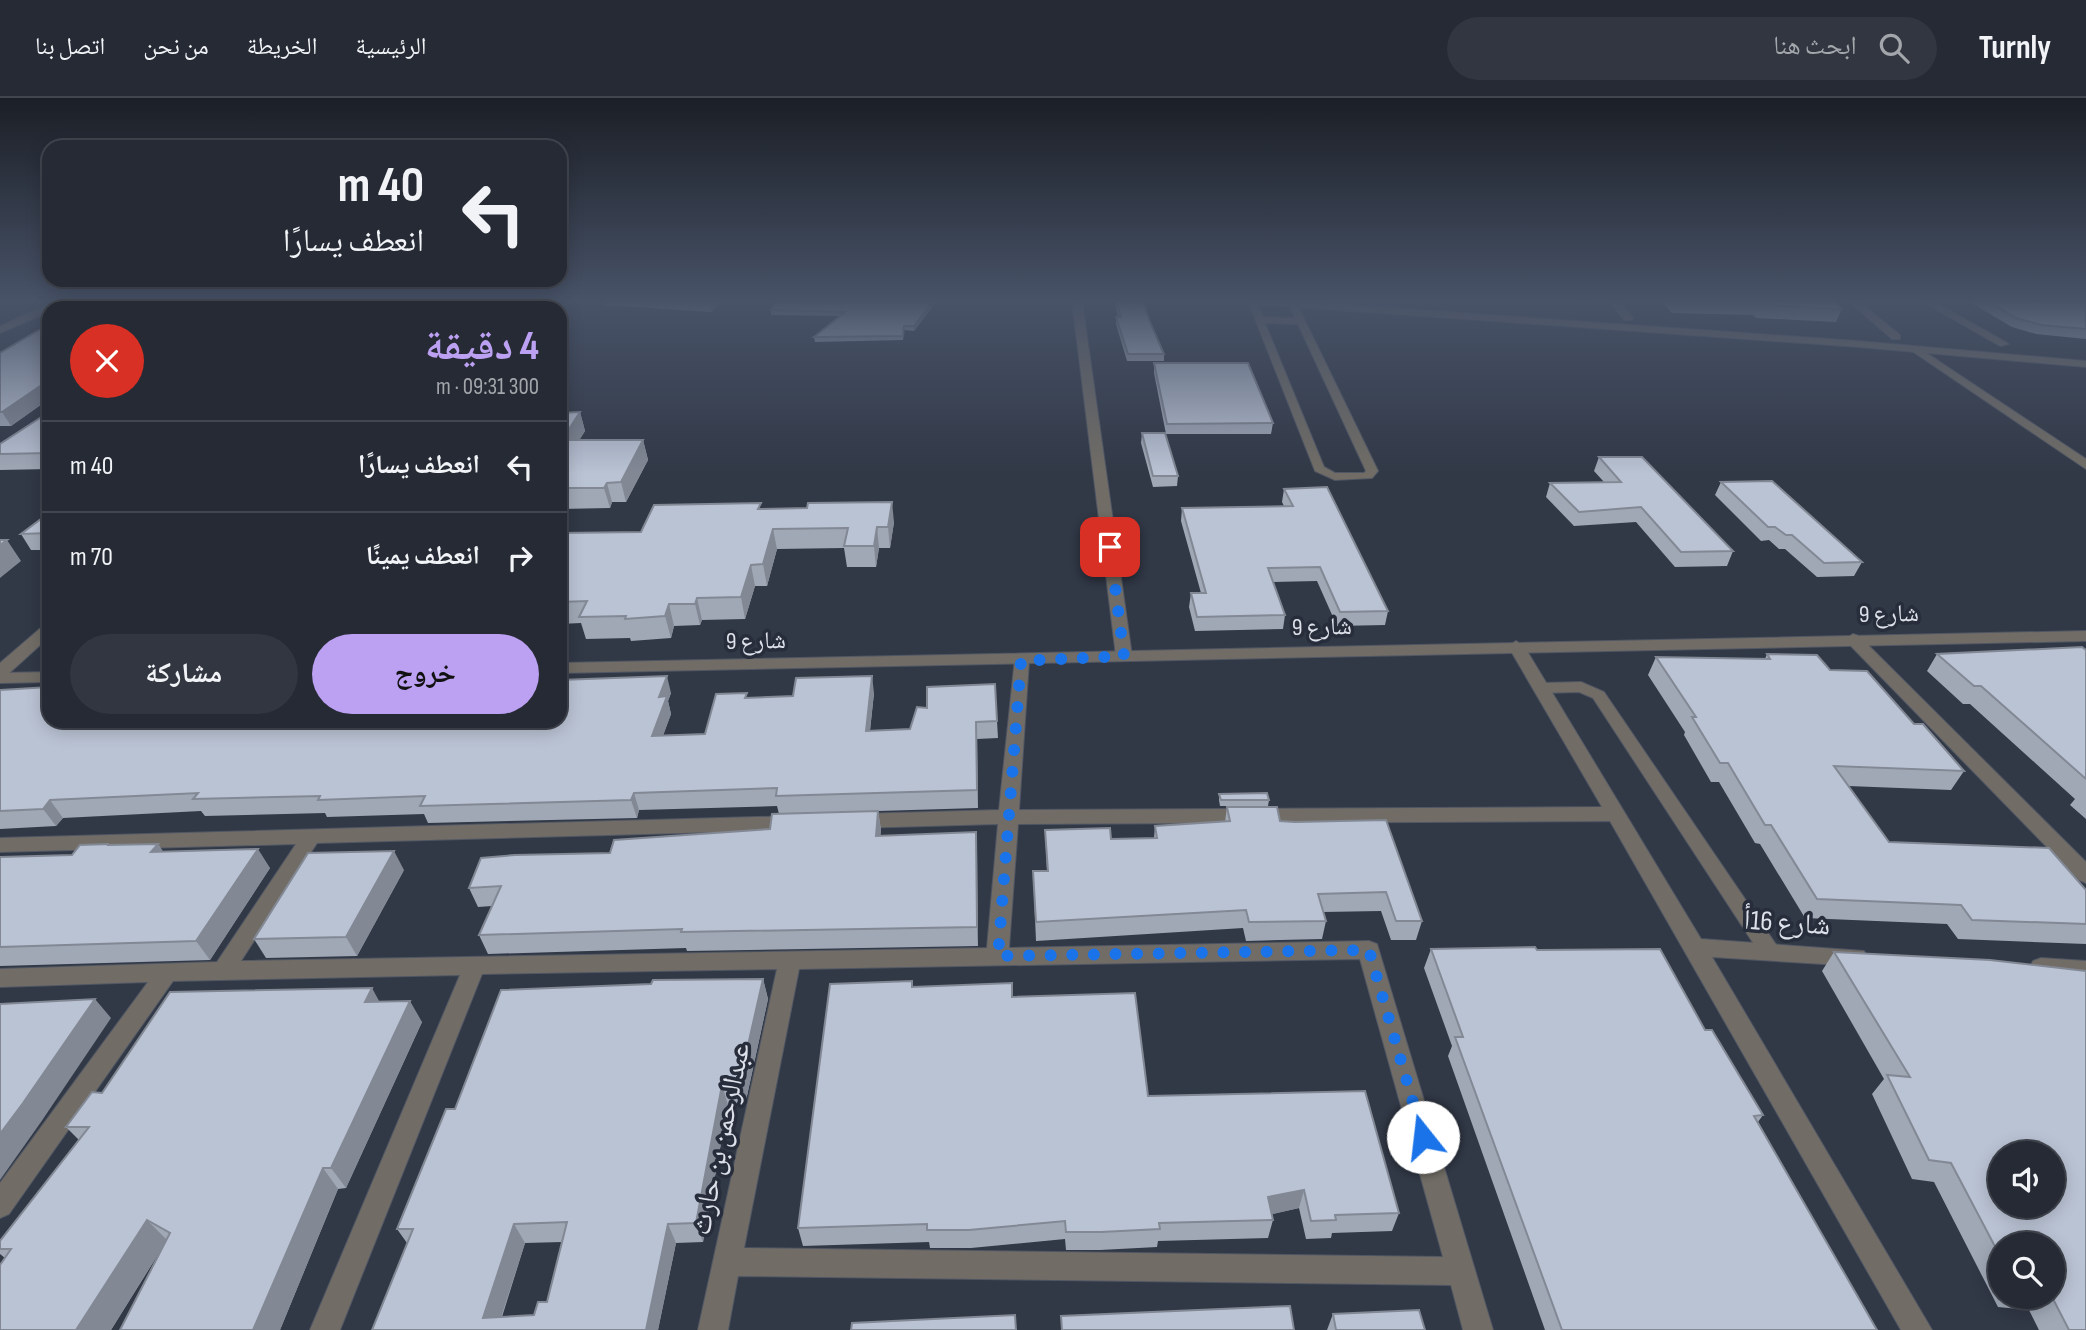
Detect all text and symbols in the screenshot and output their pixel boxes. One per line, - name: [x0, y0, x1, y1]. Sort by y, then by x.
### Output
- search box: [1447, 17, 1937, 80]
- text: Turnly: [1979, 28, 2051, 68]
- icon: search: [1875, 29, 1913, 67]
- text: ابحث هنا: [1773, 31, 1857, 62]
- text: اتصل بنا: [35, 32, 105, 61]
- text: من نحن: [143, 32, 209, 61]
- text: الخريطة: [247, 32, 317, 61]
- text: الرئيسية: [355, 32, 427, 61]
- text: 40 m: [338, 157, 424, 216]
- icon: left: [448, 168, 539, 259]
- text: انعطف يسارًا: [283, 222, 424, 261]
- text: 4 دقيقة: [425, 321, 539, 372]
- button: close: [70, 324, 144, 398]
- text: 300 m · 09:31: [436, 373, 539, 401]
- icon: left: [501, 448, 539, 486]
- text: انعطف يسارًا: [358, 450, 480, 481]
- text: 40 m: [70, 451, 113, 482]
- pin: [1080, 517, 1140, 577]
- icon: arrive: [1091, 528, 1129, 566]
- icon: right: [501, 539, 539, 577]
- text: انعطف يمينًا: [366, 541, 480, 572]
- text: 70 m: [70, 542, 113, 573]
- street label: شارع 9: [1859, 599, 1919, 629]
- street label: شارع 9: [1292, 612, 1352, 642]
- street label: شارع 9: [726, 626, 786, 656]
- button: مشاركة: [70, 634, 298, 714]
- button: خروج: [312, 634, 539, 714]
- street label: شارع 16أ: [1743, 902, 1831, 942]
- street label: عبدالرحمن بن حارث: [685, 1040, 757, 1238]
- position arrow: [1386, 1100, 1460, 1174]
- map controls: [1988, 1141, 2065, 1309]
- button: sound: [1988, 1141, 2065, 1218]
- button: search: [1988, 1232, 2065, 1309]

